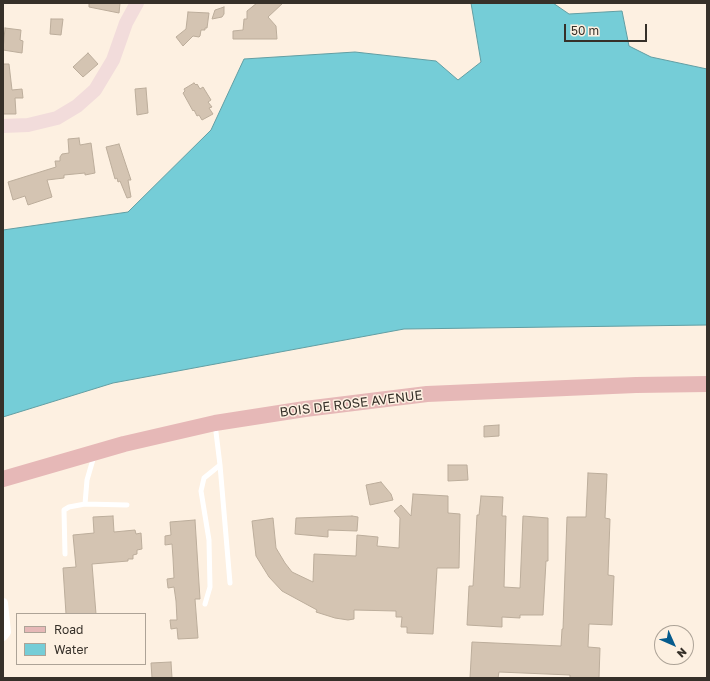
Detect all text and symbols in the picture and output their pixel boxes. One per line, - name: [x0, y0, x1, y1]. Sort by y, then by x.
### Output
- scale bar: [566, 16, 649, 42]
- text: 50 m: [571, 23, 599, 38]
- street label: BOIS DE ROSE AVENUE: [279, 388, 423, 420]
- legend: [16, 613, 146, 665]
- text: Road: [54, 622, 83, 637]
- north arrow: [654, 625, 694, 665]
- text: Water: [54, 642, 88, 657]
- text: N: [675, 646, 690, 661]

